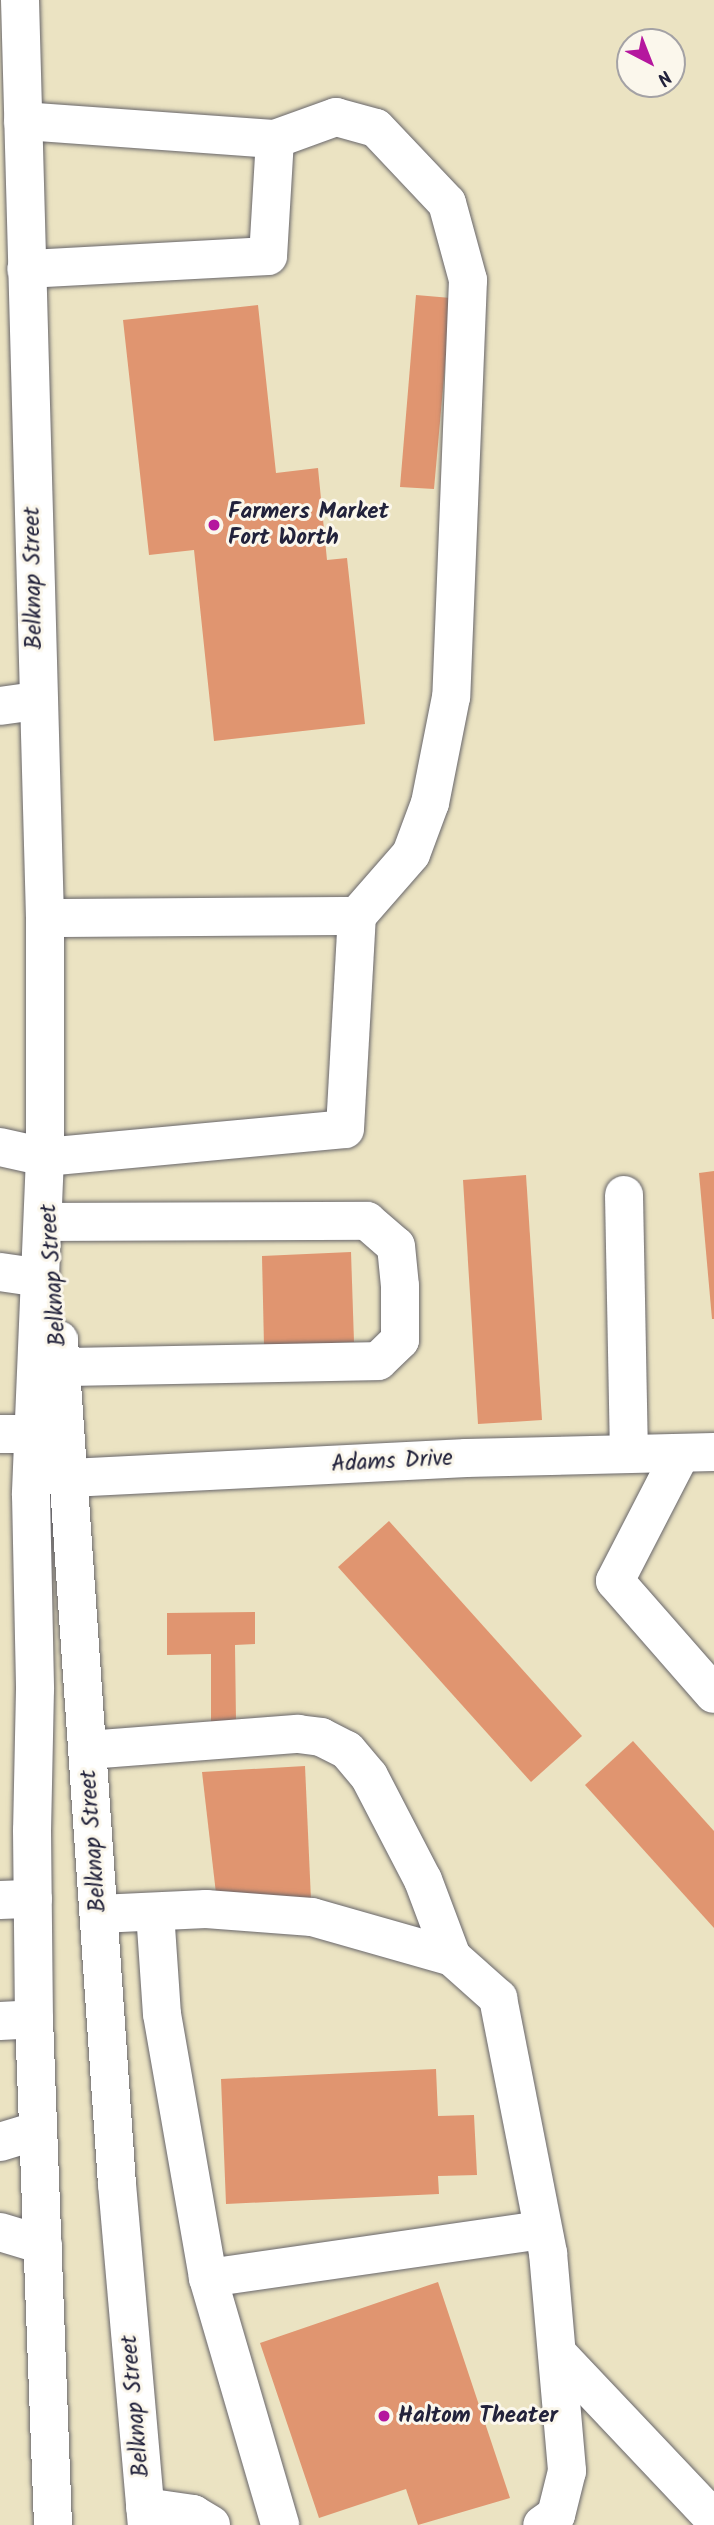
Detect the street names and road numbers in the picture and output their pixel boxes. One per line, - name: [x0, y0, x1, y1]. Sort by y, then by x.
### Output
- street label: Belknap Street: [19, 506, 49, 650]
- street label: Belknap Street: [35, 1203, 73, 1347]
- street label: Adams Drive: [331, 1445, 453, 1479]
- street label: Belknap Street: [75, 1769, 113, 1913]
- street label: Belknap Street: [116, 2334, 156, 2478]

